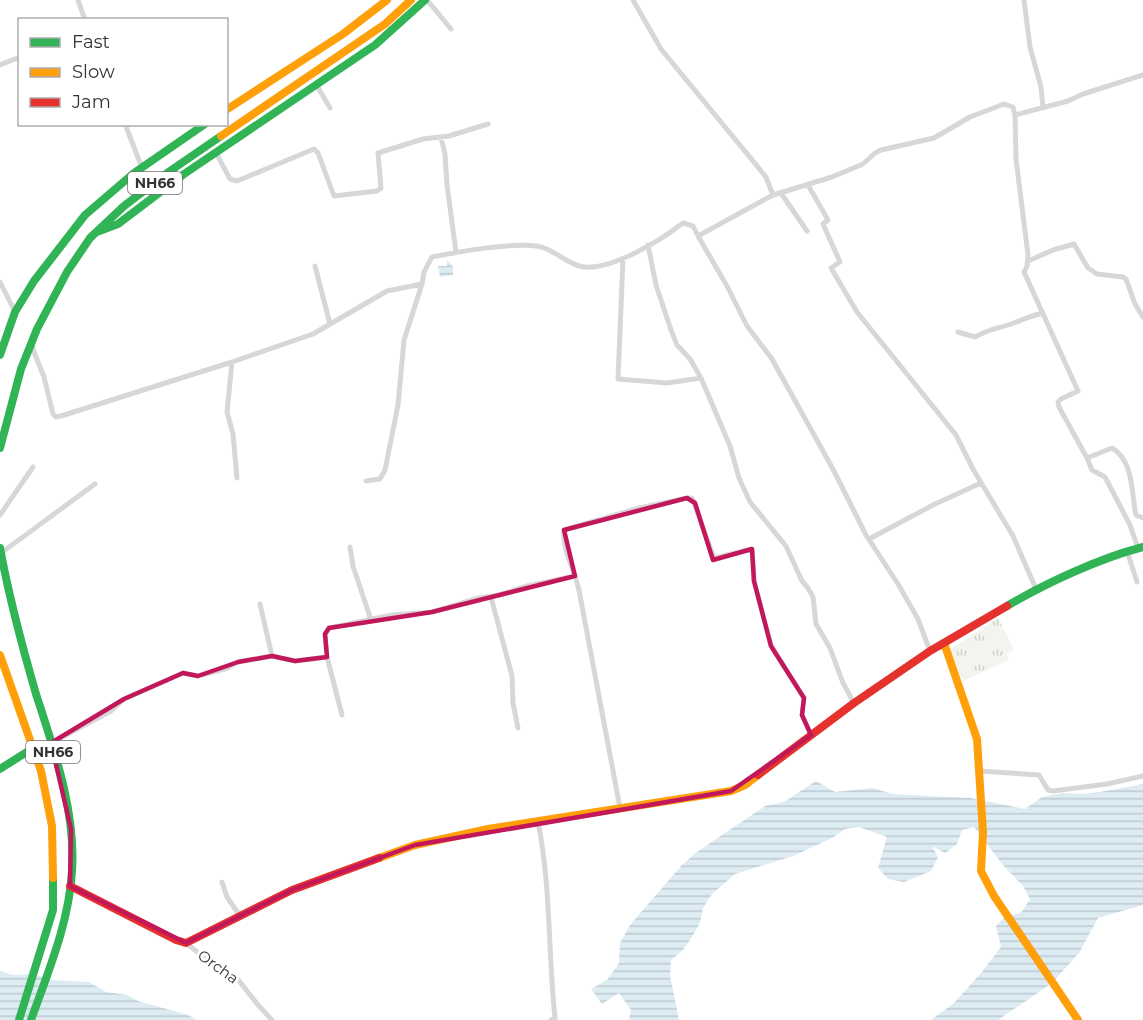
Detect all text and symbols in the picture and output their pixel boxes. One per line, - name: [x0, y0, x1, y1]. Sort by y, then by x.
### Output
- legend: [18, 18, 228, 126]
- text: Fast: [72, 31, 110, 53]
- text: Slow: [72, 61, 115, 83]
- text: Jam: [71, 91, 111, 113]
- road number: NH66: [128, 172, 182, 194]
- road number: NH66: [26, 741, 80, 763]
- street label: Orcha: [194, 945, 242, 988]

